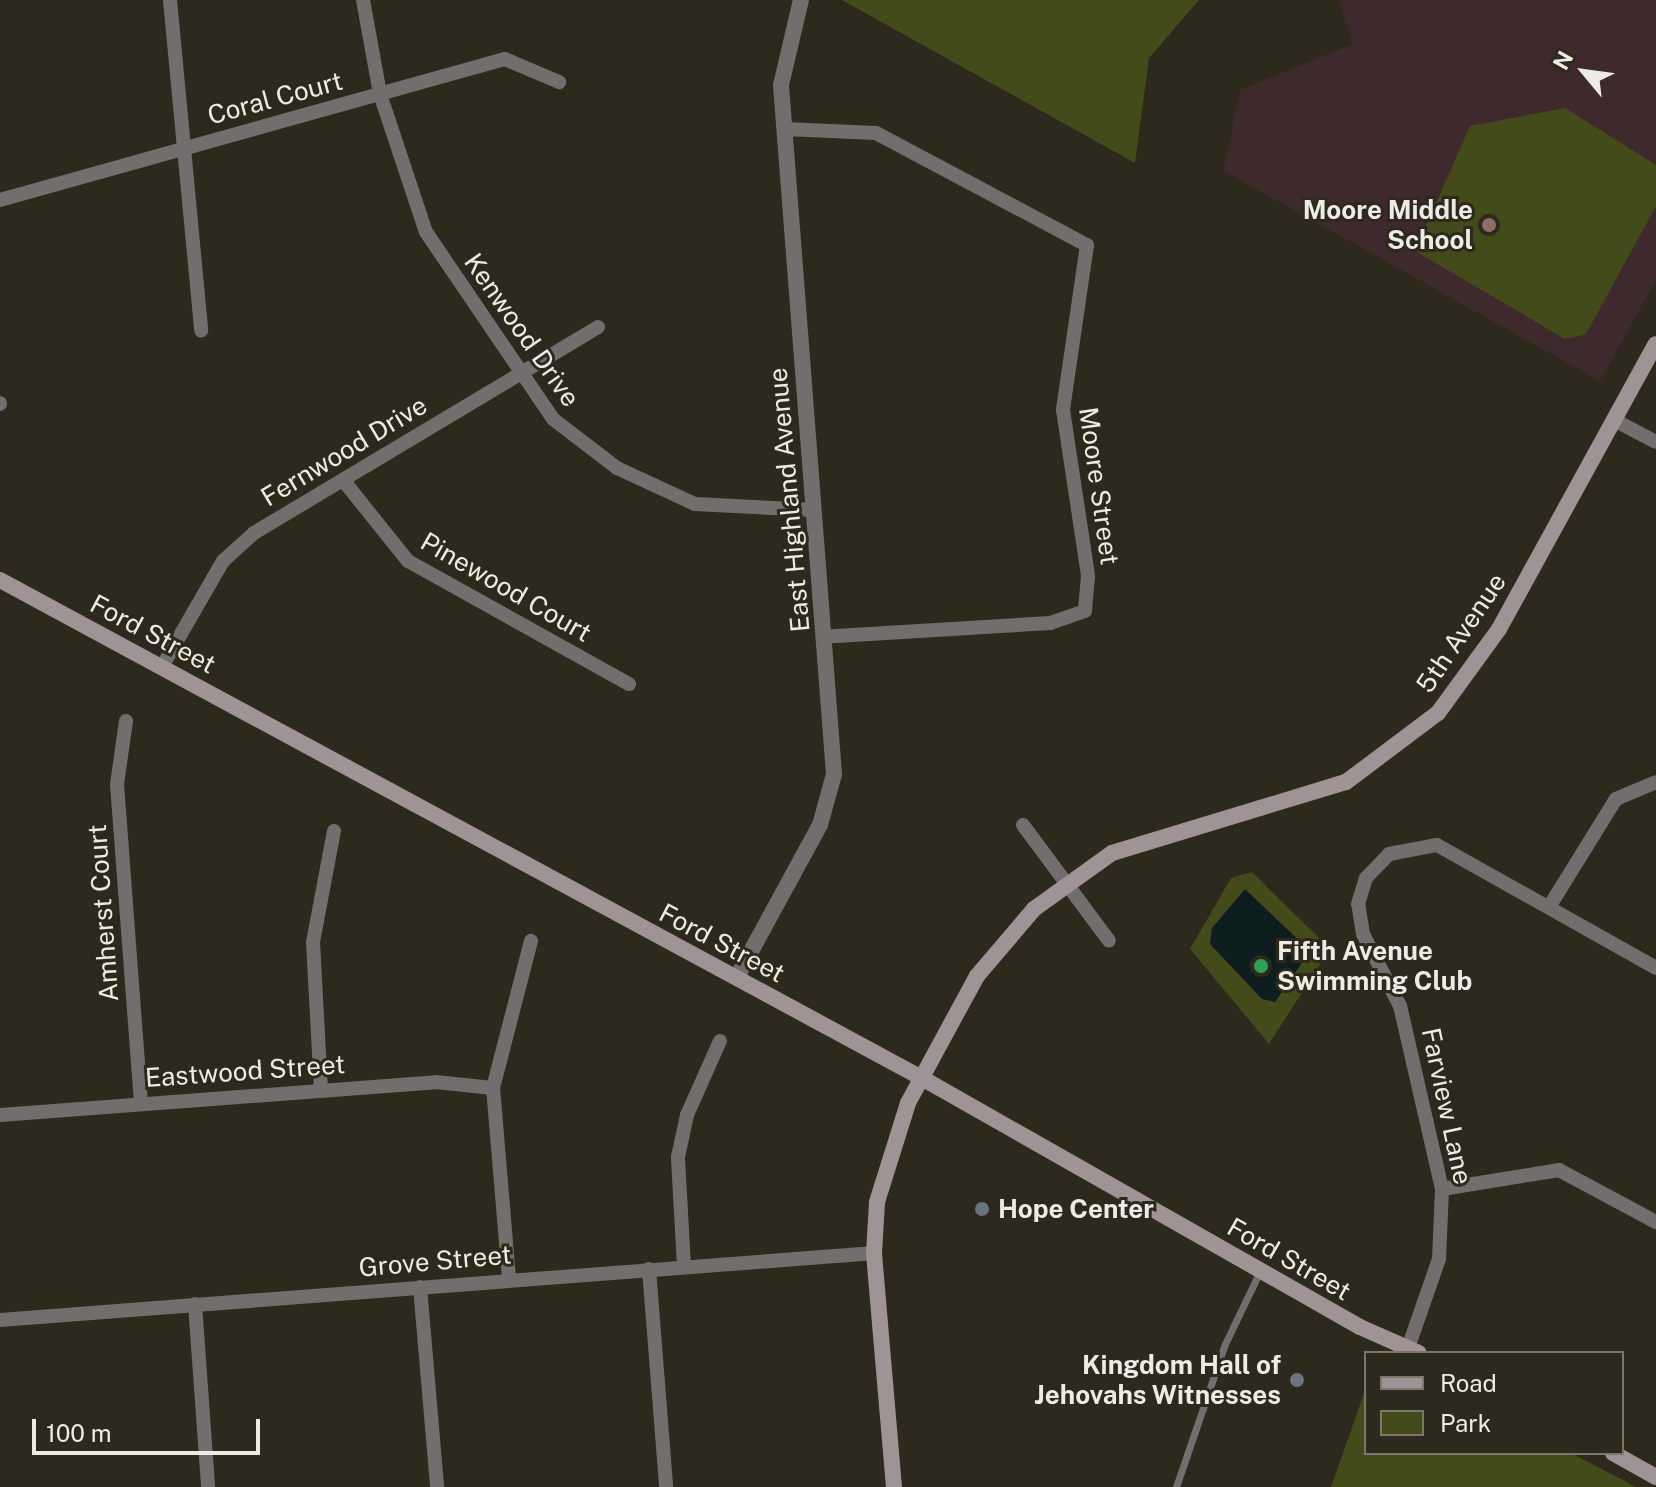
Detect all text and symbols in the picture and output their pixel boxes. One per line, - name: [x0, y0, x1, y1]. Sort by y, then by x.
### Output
- north arrow: [1544, 32, 1624, 112]
- text: N: [1547, 47, 1579, 74]
- street label: Coral Court: [204, 65, 346, 131]
- place label: Moore Middle School: [1303, 194, 1473, 256]
- marker: Moore Middle School: [1480, 216, 1498, 234]
- street label: Kenwood Drive: [458, 247, 586, 413]
- street label: East Highland Avenue: [762, 367, 816, 633]
- street label: Fernwood Drive: [255, 389, 433, 513]
- street label: Moore Street: [1072, 405, 1126, 567]
- street label: Pinewood Court: [415, 526, 597, 648]
- street label: 5th Avenue: [1410, 567, 1512, 699]
- street label: Ford Street: [85, 588, 221, 680]
- street label: Amherst Court: [81, 823, 125, 1003]
- street label: Ford Street: [654, 897, 790, 989]
- place label: Fifth Avenue Swimming Club: [1277, 935, 1472, 996]
- marker: Fifth Avenue Swimming Club: [1252, 957, 1270, 975]
- street label: Farview Lane: [1415, 1025, 1479, 1187]
- street label: Eastwood Street: [144, 1048, 346, 1094]
- place label: Hope Center: [998, 1193, 1154, 1225]
- marker: Hope Center: [973, 1200, 991, 1218]
- street label: Ford Street: [1222, 1211, 1356, 1307]
- street label: Grove Street: [357, 1239, 513, 1283]
- place label: Kingdom Hall of Jehovahs Witnesses: [1034, 1349, 1281, 1410]
- legend: [1364, 1351, 1624, 1455]
- text: Road: [1440, 1369, 1497, 1397]
- marker: Kingdom Hall of Jehovahs Witnesses: [1288, 1371, 1306, 1389]
- scale bar: [36, 1403, 264, 1453]
- text: Park: [1440, 1409, 1491, 1437]
- text: 100 m: [46, 1419, 112, 1447]

